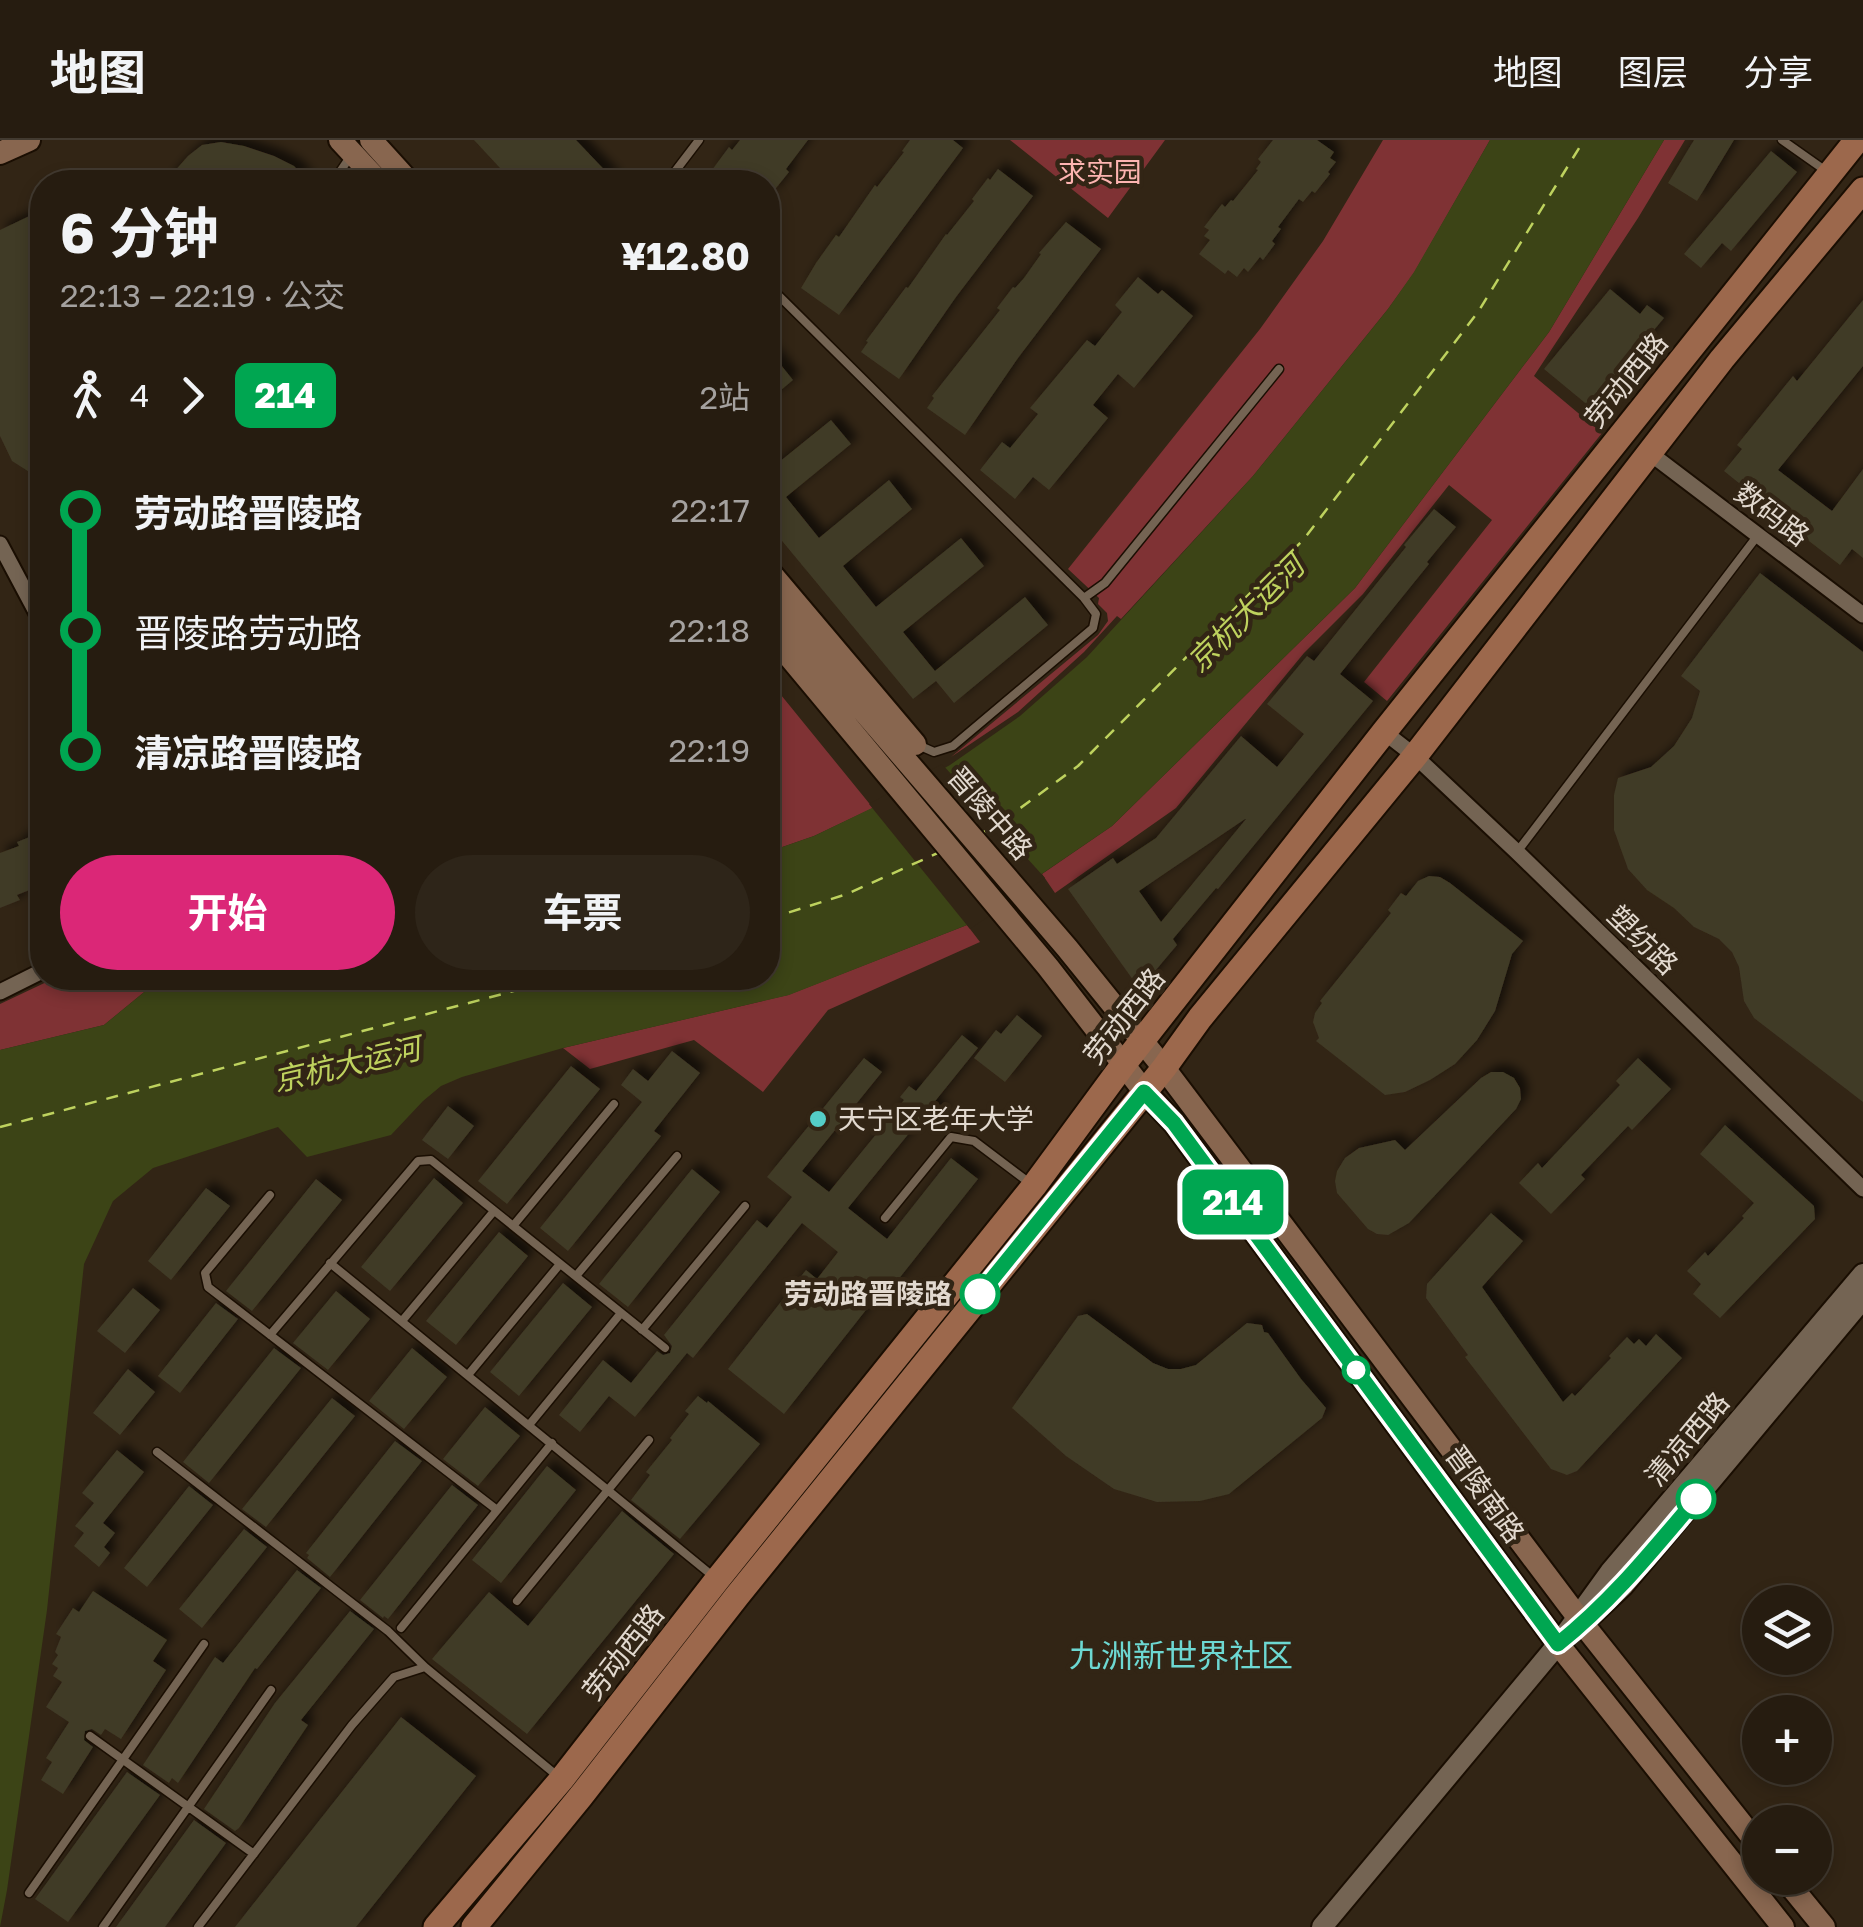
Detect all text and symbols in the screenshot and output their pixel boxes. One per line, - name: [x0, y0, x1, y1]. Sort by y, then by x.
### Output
- text: 地图: [50, 43, 146, 101]
- text: 地图: [1493, 51, 1563, 93]
- text: 图层: [1618, 51, 1688, 93]
- text: 分享: [1743, 51, 1813, 93]
- park label: 求实园: [1058, 155, 1142, 188]
- text: 6 分钟: [60, 199, 219, 265]
- text: ¥12.80: [621, 233, 750, 278]
- text: 22:13 – 22:19 · 公交: [60, 276, 345, 314]
- street label: 劳动西路: [1578, 326, 1674, 434]
- icon: walk: [60, 368, 115, 423]
- icon: forward: [165, 368, 220, 423]
- text: 214: [255, 374, 316, 416]
- text: 4: [130, 376, 150, 414]
- text: 2站: [699, 378, 750, 416]
- street label: 数码路: [1729, 475, 1816, 552]
- text: 劳动路晋陵路: [134, 490, 362, 535]
- text: 22:17: [671, 491, 750, 529]
- water label: 京杭大运河: [1180, 544, 1315, 679]
- text: 晋陵路劳动路: [134, 610, 362, 655]
- text: 22:18: [668, 611, 750, 649]
- text: 清凉路晋陵路: [134, 730, 362, 775]
- text: 22:19: [668, 731, 750, 769]
- street label: 晋陵中路: [941, 760, 1040, 866]
- button: 开始: [60, 855, 395, 970]
- button: 车票: [415, 855, 750, 970]
- street label: 塑纺路: [1602, 899, 1685, 981]
- street label: 劳动西路: [1076, 961, 1171, 1070]
- water label: 京杭大运河: [270, 1028, 429, 1098]
- place label: 天宁区老年大学: [838, 1102, 1034, 1135]
- marker: 天宁区老年大学: [807, 1108, 829, 1130]
- line badge: 214: [1176, 1170, 1290, 1234]
- text: 214: [1202, 1181, 1264, 1223]
- marker: 劳动路晋陵路: [961, 1275, 999, 1313]
- place label: 劳动路晋陵路: [784, 1277, 952, 1310]
- unlabelled marker: [1343, 1357, 1369, 1383]
- street label: 清凉西路: [1638, 1385, 1735, 1492]
- street label: 晋陵南路: [1439, 1439, 1532, 1549]
- unlabelled marker: [1677, 1480, 1715, 1518]
- map controls: [1742, 1585, 1832, 1895]
- button: layers: [1742, 1585, 1832, 1675]
- street label: 劳动西路: [575, 1597, 670, 1706]
- district label: 九洲新世界社区: [1069, 1636, 1293, 1674]
- button: +: [1742, 1695, 1832, 1785]
- button: −: [1742, 1805, 1832, 1895]

